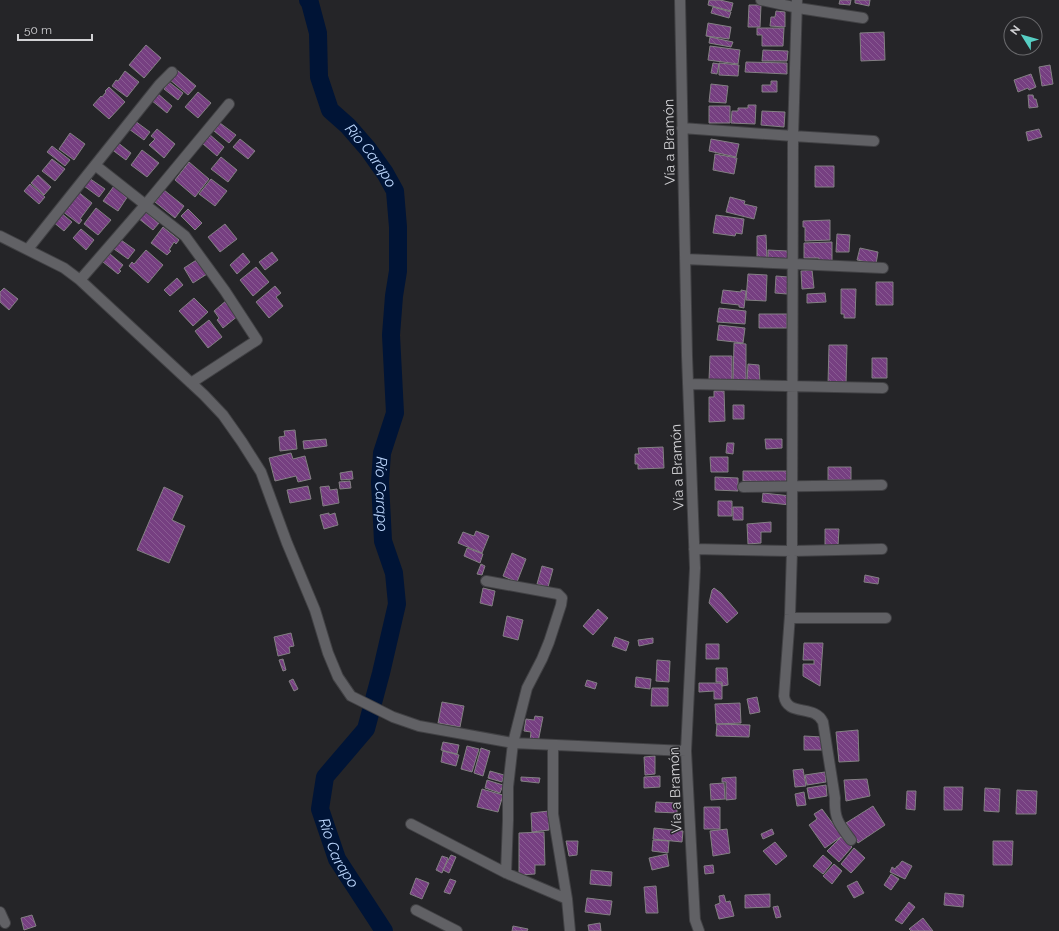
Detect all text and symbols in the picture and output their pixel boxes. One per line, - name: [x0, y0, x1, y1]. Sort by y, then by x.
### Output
- scale bar: [18, 16, 92, 42]
- north arrow: [1003, 16, 1043, 56]
- text: 50 m: [24, 23, 52, 37]
- text: N: [1008, 23, 1023, 38]
- street label: Vía a Bramón: [660, 99, 678, 185]
- water label: Río Carapo: [341, 120, 400, 191]
- street label: Vía a Bramón: [668, 424, 686, 510]
- water label: Río Carapo: [371, 456, 392, 532]
- street label: Vía a Bramón: [666, 747, 684, 833]
- water label: Río Carapo: [315, 816, 362, 891]

